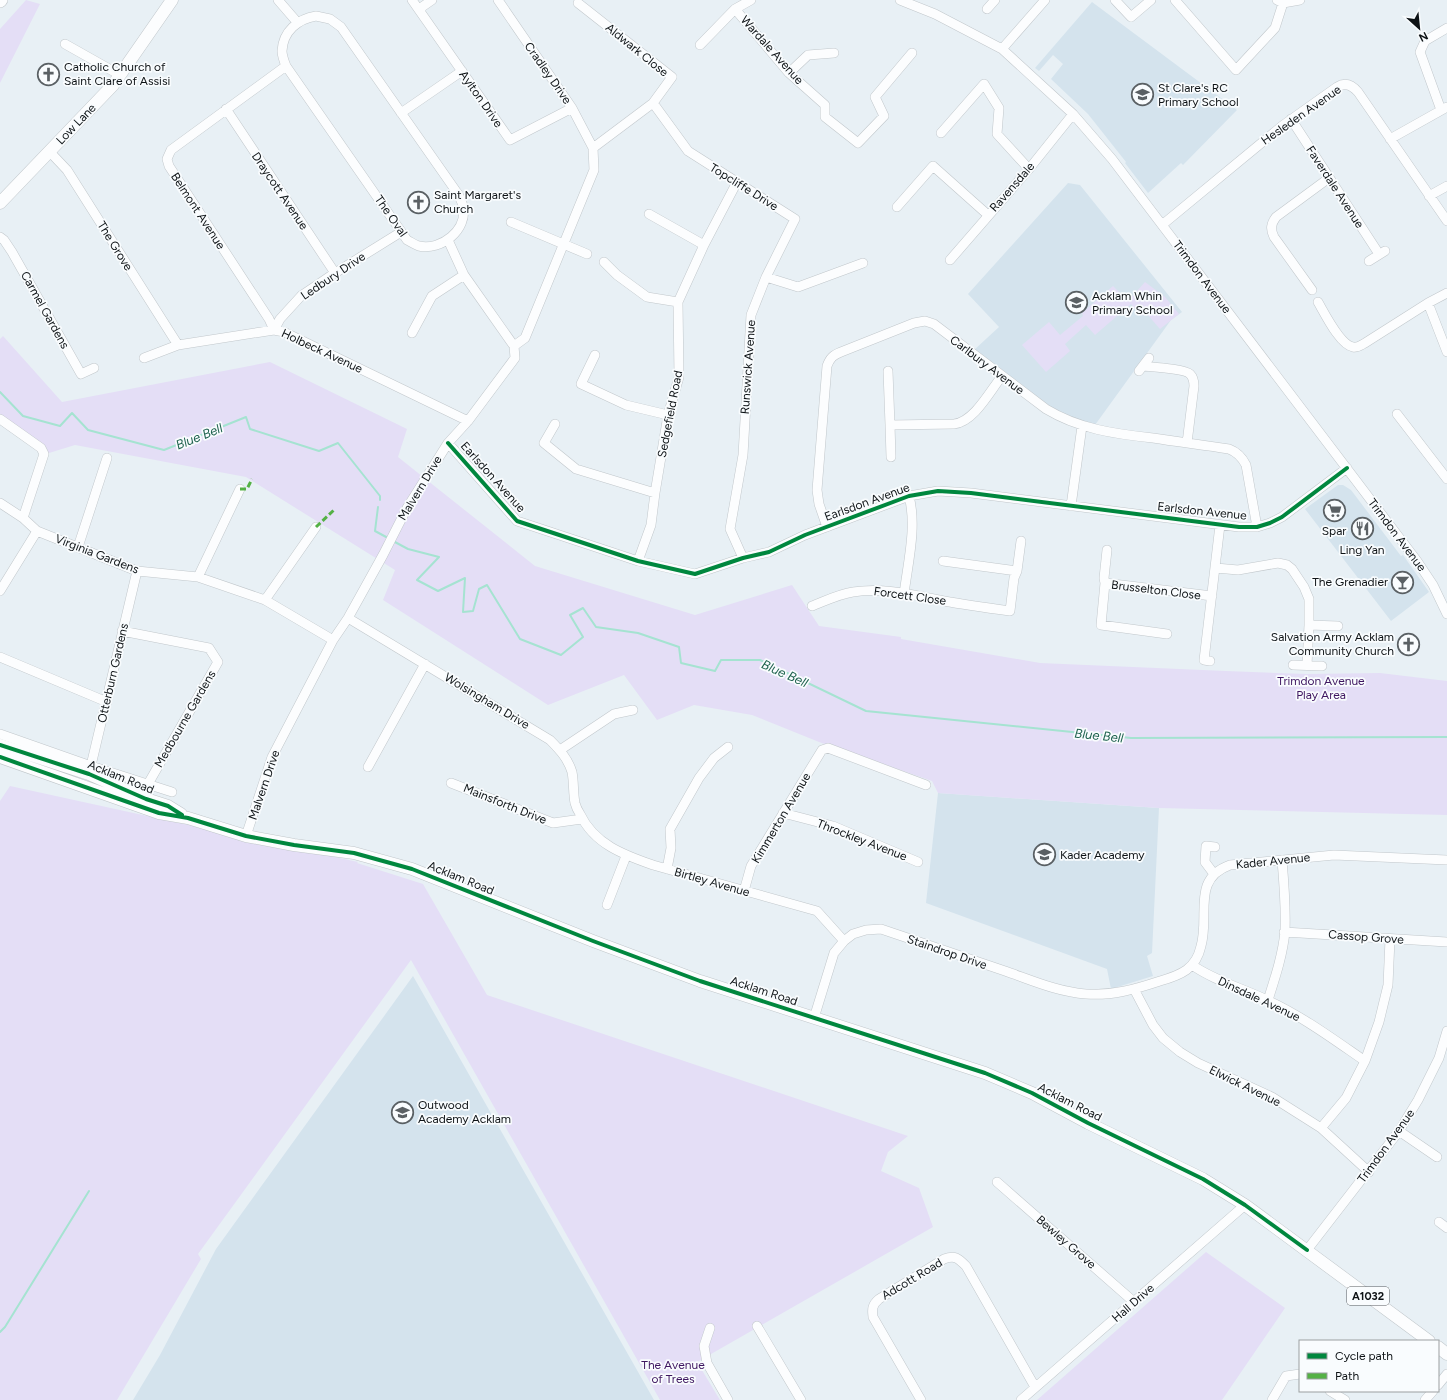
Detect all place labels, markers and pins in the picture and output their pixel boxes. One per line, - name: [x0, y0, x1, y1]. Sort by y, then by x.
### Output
- place label: Catholic Church of Saint Clare of Assisi: [64, 60, 170, 88]
- church icon: Catholic Church of Saint Clare of Assisi: [36, 61, 62, 87]
- place label: St Clare's RC Primary School: [1158, 81, 1239, 109]
- school or university icon: St Clare's RC Primary School: [1129, 82, 1155, 108]
- place label: Saint Margaret's Church: [434, 188, 522, 216]
- church icon: Saint Margaret's Church: [406, 189, 432, 215]
- place label: Acklam Whin Primary School: [1092, 289, 1173, 317]
- school or university icon: Acklam Whin Primary School: [1063, 290, 1089, 316]
- supermarket icon: Spar: [1321, 497, 1347, 523]
- restaurant icon: Ling Yan: [1349, 516, 1375, 542]
- place label: Spar: [1322, 524, 1346, 538]
- place label: Ling Yan: [1339, 543, 1385, 557]
- bar icon: The Grenadier: [1390, 569, 1416, 595]
- place label: The Grenadier: [1312, 575, 1388, 589]
- place label: Salvation Army Acklam Community Church: [1271, 630, 1394, 658]
- church icon: Salvation Army Acklam Community Church: [1396, 631, 1422, 657]
- school or university icon: Kader Academy: [1031, 842, 1057, 868]
- place label: Kader Academy: [1060, 848, 1145, 862]
- place label: Outwood Academy Acklam: [418, 1098, 511, 1126]
- school or university icon: Outwood Academy Acklam: [390, 1099, 416, 1125]

